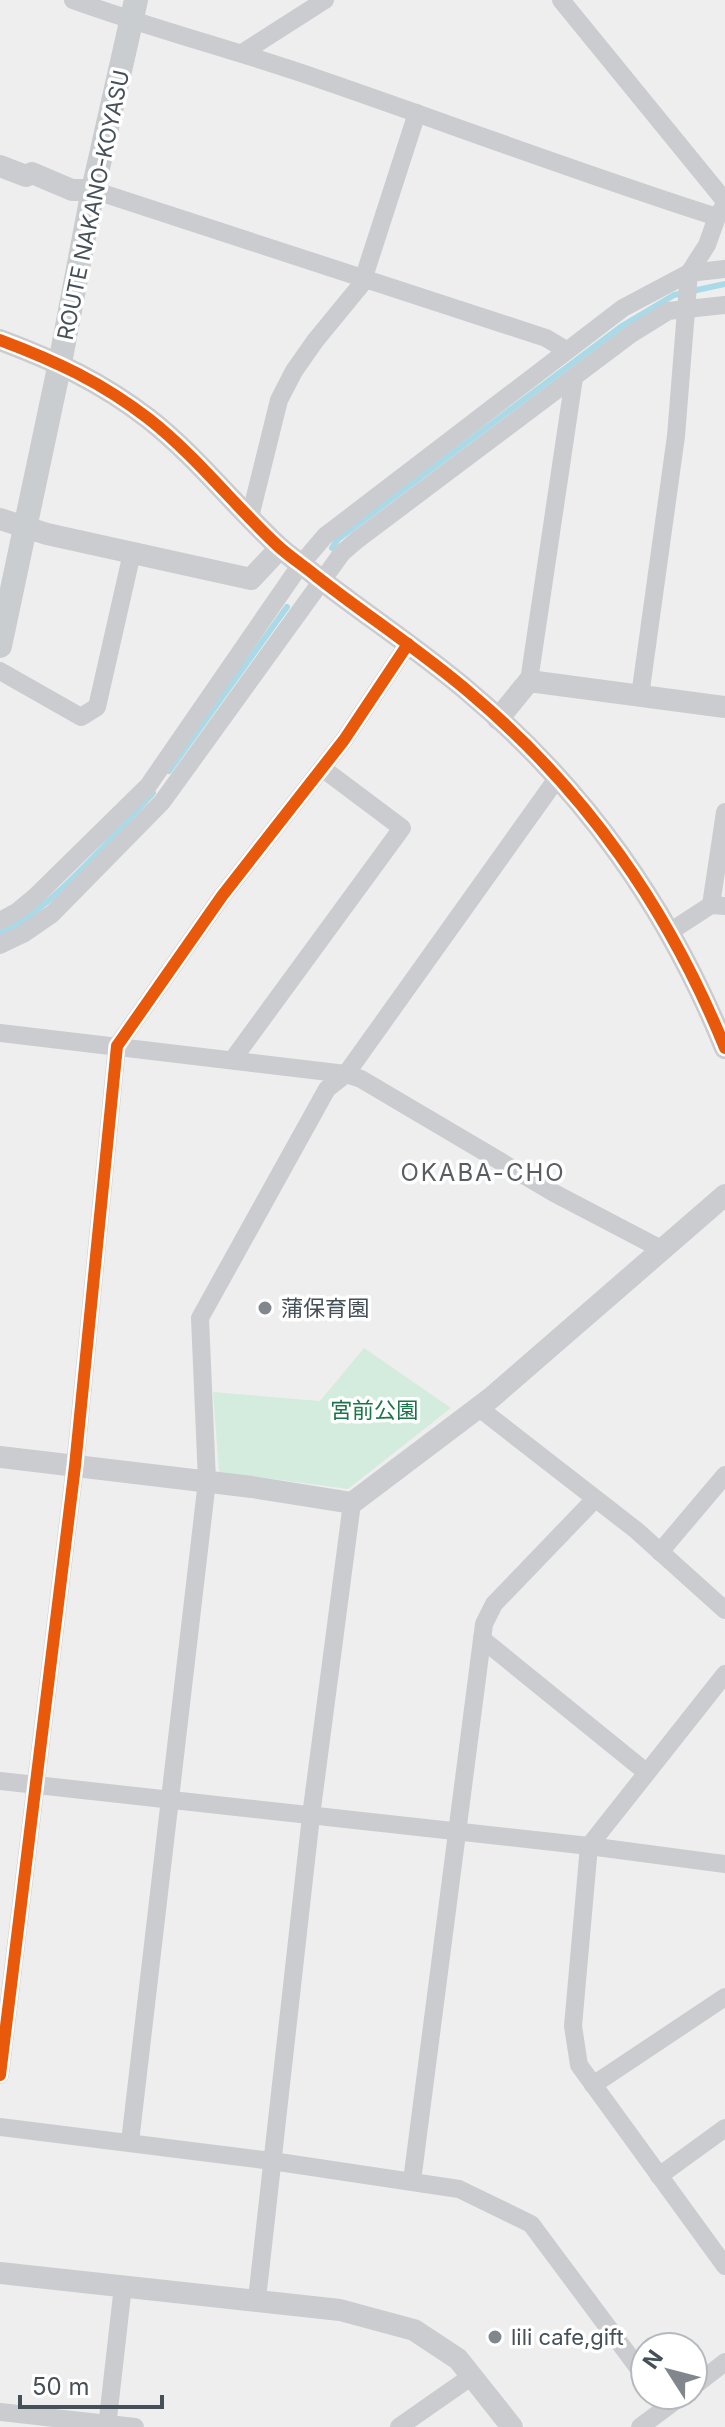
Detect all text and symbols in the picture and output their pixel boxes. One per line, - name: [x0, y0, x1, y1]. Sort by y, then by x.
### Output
- street label: ROUTE NAKANO-KOYASU: [52, 68, 134, 342]
- district label: OKABA-CHO: [400, 1158, 566, 1187]
- place label: 蒲保育園: [281, 1295, 369, 1321]
- marker: 蒲保育園: [256, 1299, 274, 1317]
- park label: 宮前公園: [330, 1397, 418, 1423]
- place label: lili cafe,gift: [511, 2324, 624, 2350]
- marker: lili cafe,gift: [486, 2328, 504, 2346]
- north arrow: [629, 2331, 709, 2411]
- text: N: [637, 2345, 668, 2374]
- scale bar: [20, 2359, 162, 2409]
- text: 50 m: [32, 2372, 90, 2401]

